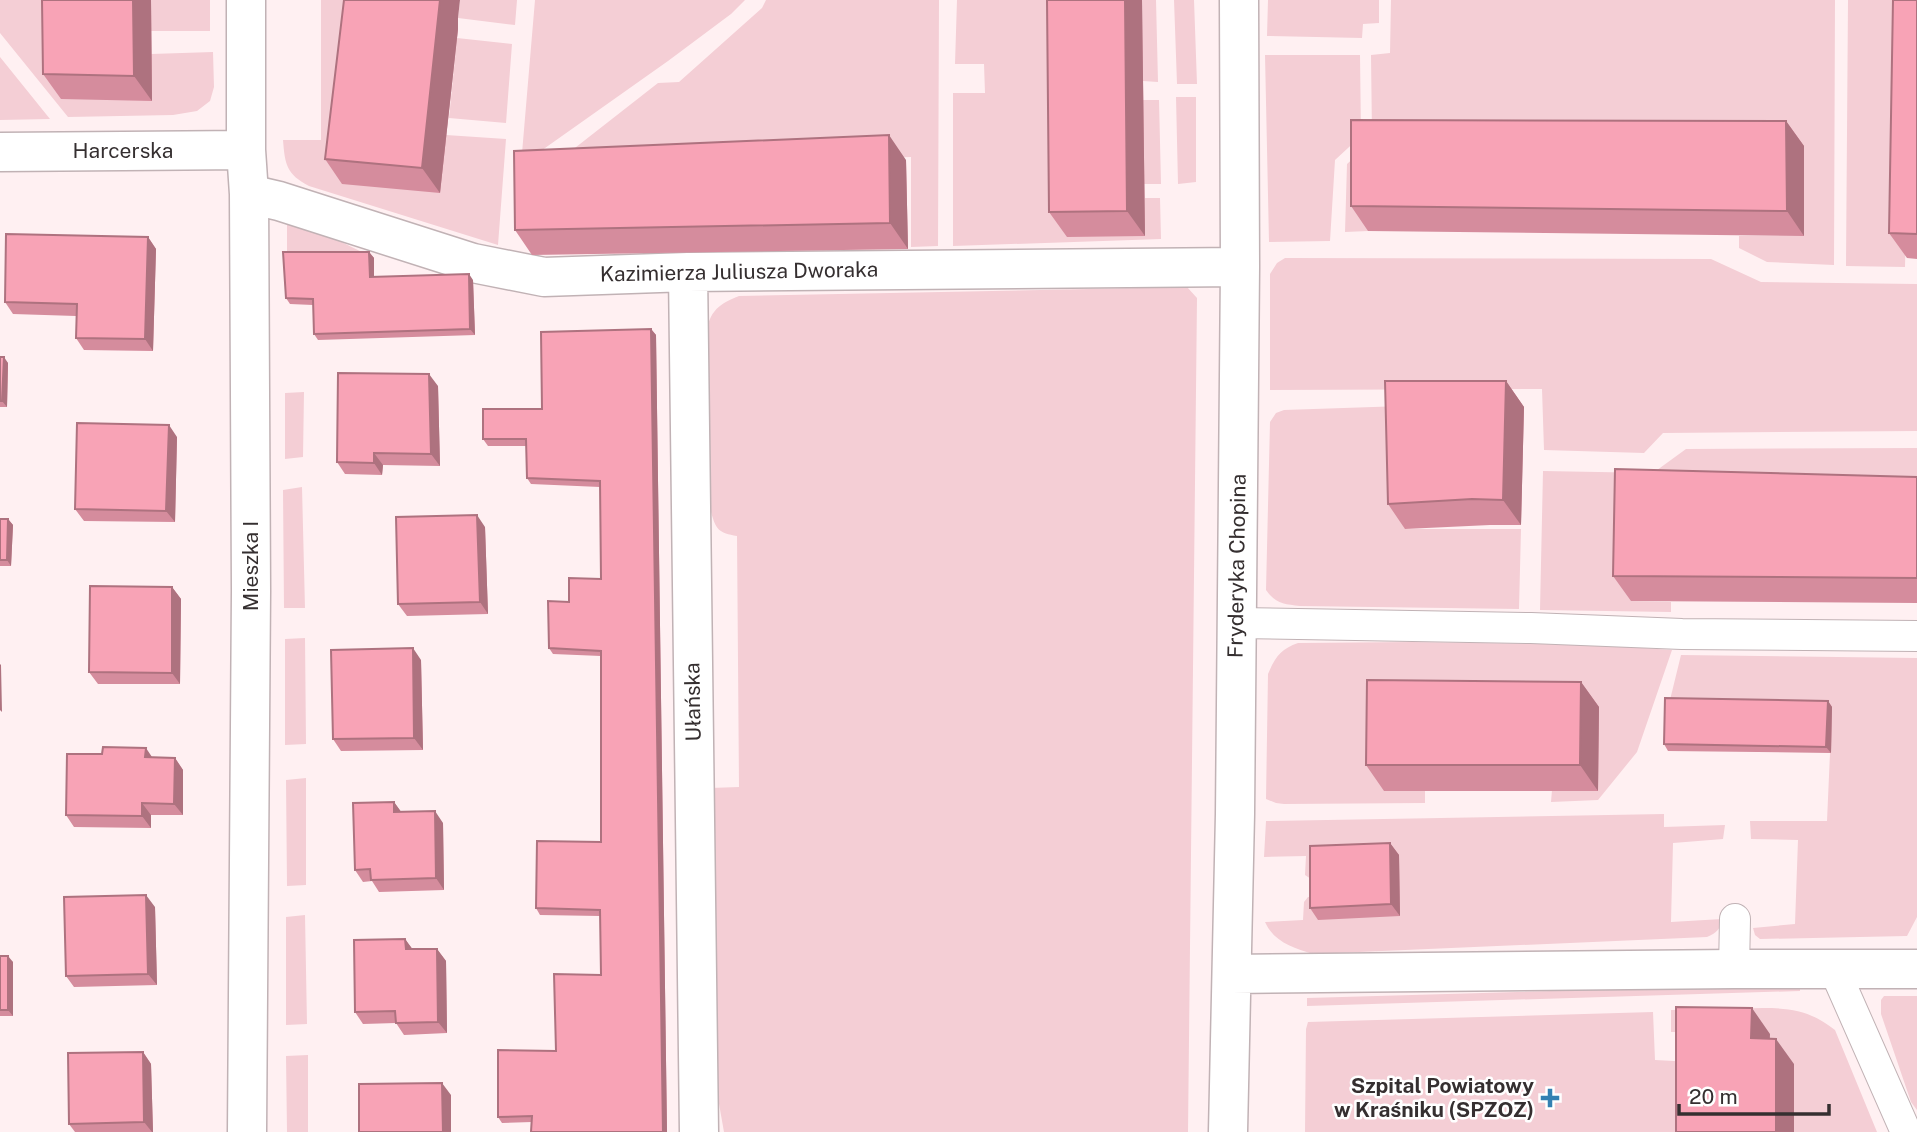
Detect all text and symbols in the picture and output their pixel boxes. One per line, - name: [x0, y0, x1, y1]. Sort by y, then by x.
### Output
- street label: Harcerska: [73, 138, 173, 163]
- street label: Kazimierza Juliusza Dworaka: [600, 257, 878, 286]
- street label: Fryderyka Chopina: [1222, 474, 1251, 658]
- street label: Mieszka I: [238, 521, 263, 611]
- street label: Ułańska: [679, 662, 706, 742]
- scale bar: [1679, 1072, 1829, 1116]
- place label: Szpital Powiatowy w Kraśniku (SPZOZ): [1334, 1073, 1534, 1122]
- text: 20 m: [1689, 1084, 1738, 1109]
- marker: Szpital Powiatowy w Kraśniku (SPZOZ): [1540, 1088, 1560, 1108]

